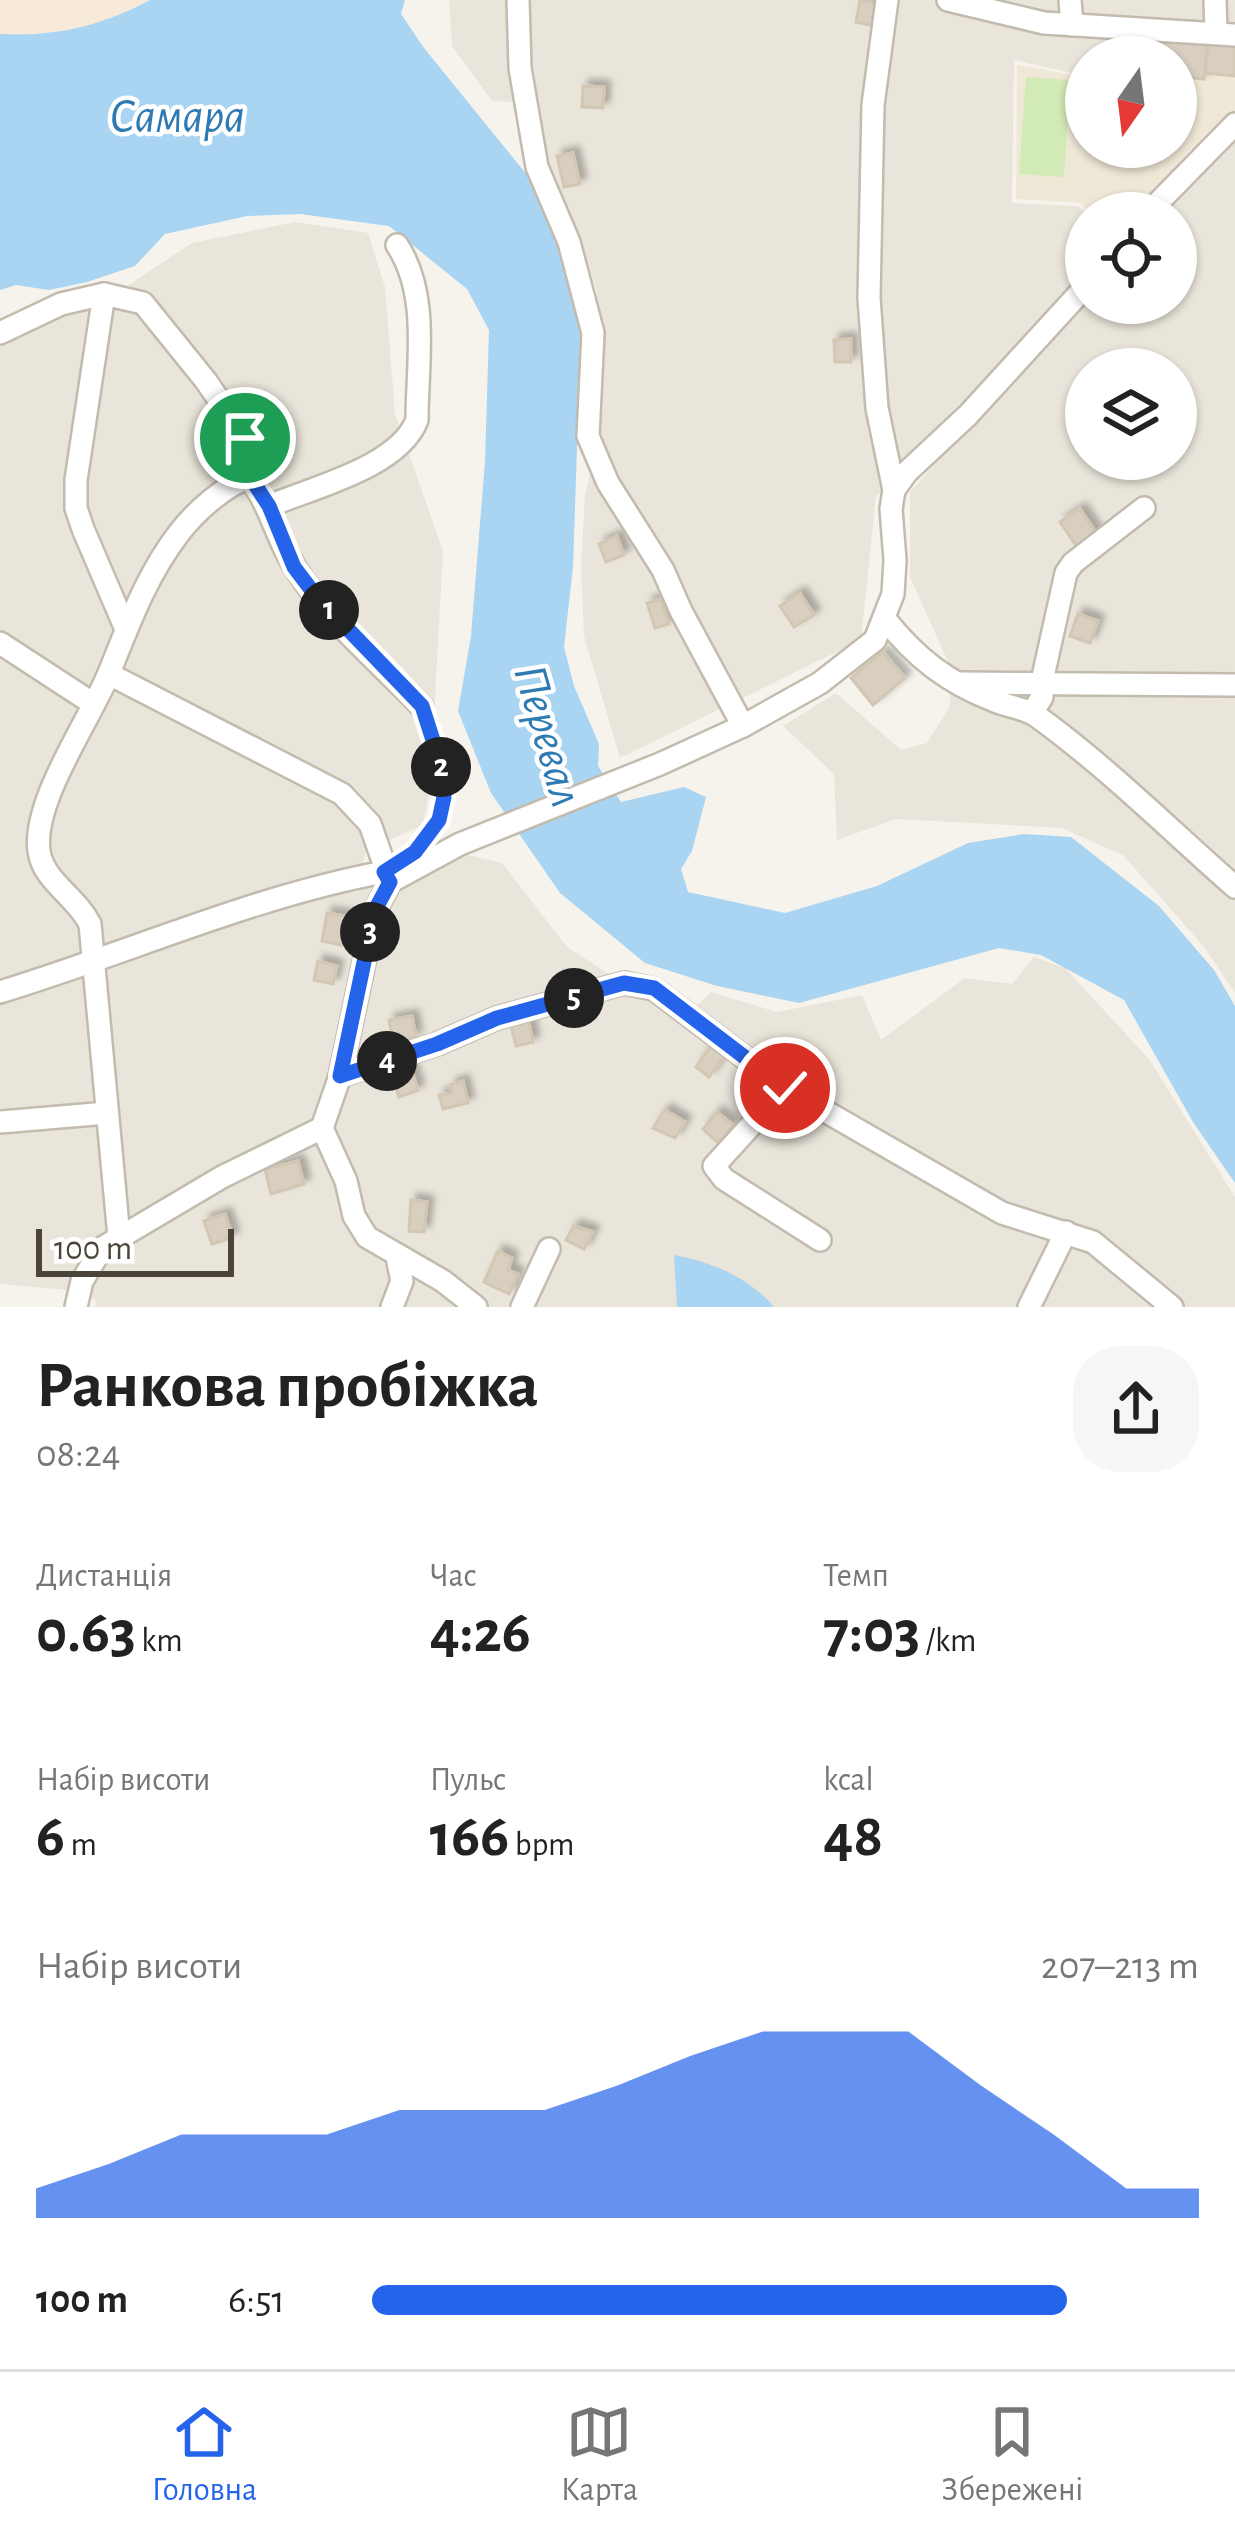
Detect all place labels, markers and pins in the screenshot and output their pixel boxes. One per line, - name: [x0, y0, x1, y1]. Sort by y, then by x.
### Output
- pin: [194, 387, 296, 489]
- pin: 1: [299, 580, 359, 640]
- pin: 2: [411, 737, 471, 797]
- pin: 3: [340, 902, 400, 962]
- pin: 5: [544, 968, 604, 1028]
- pin: 4: [357, 1031, 417, 1091]
- pin: [734, 1037, 836, 1139]

